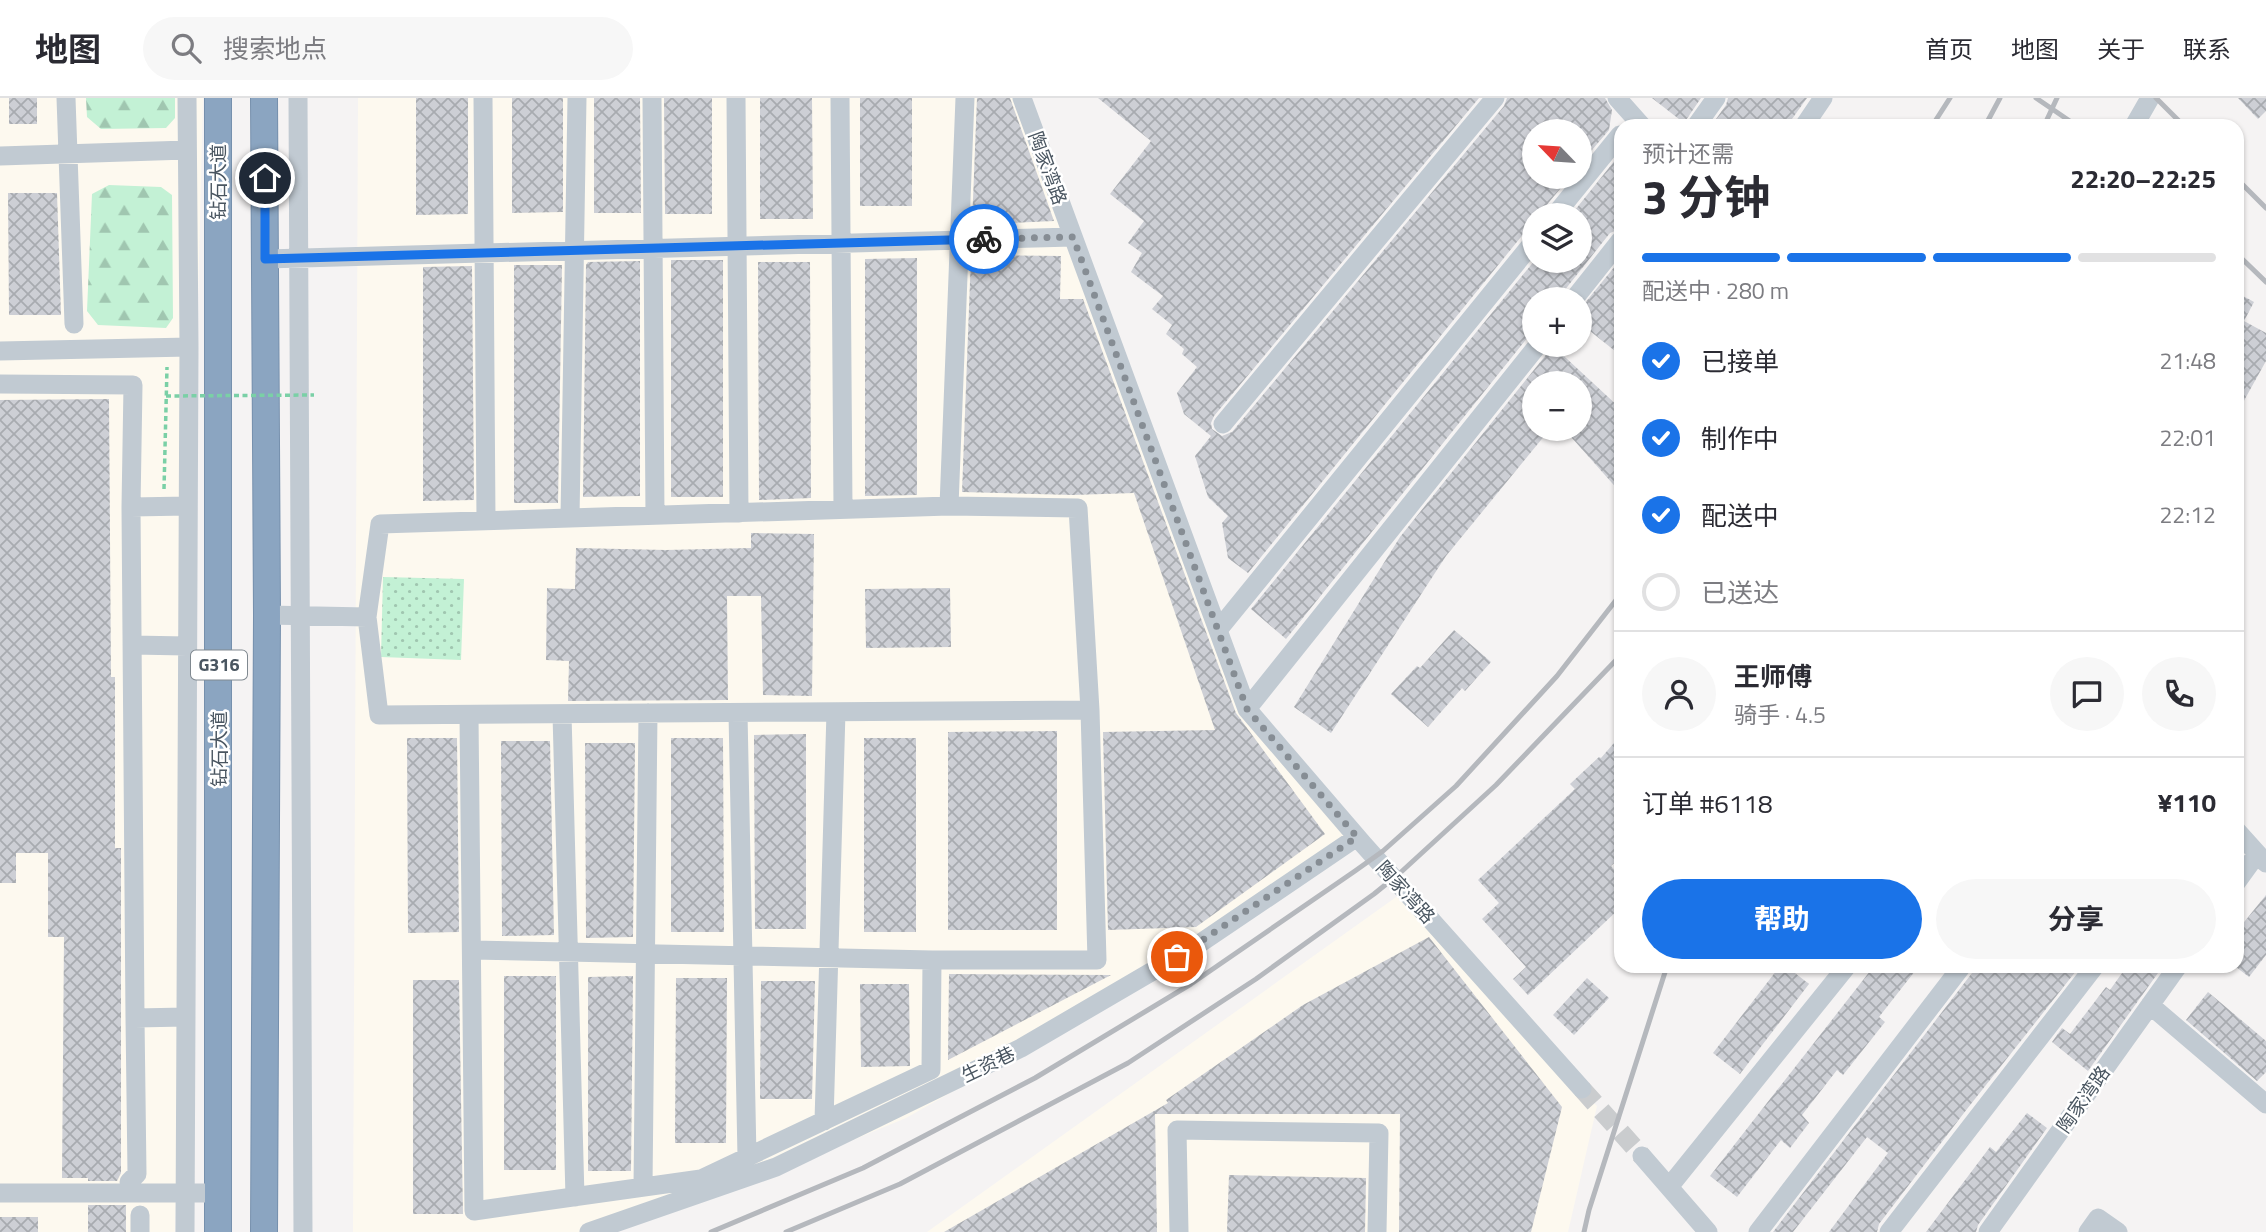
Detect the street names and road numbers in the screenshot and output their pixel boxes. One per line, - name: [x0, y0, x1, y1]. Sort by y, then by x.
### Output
- street label: 陶家湾路: [1022, 127, 1075, 209]
- street label: 钻石大道: [203, 144, 232, 220]
- road number: G316: [191, 650, 247, 680]
- street label: 钻石大道: [204, 711, 233, 787]
- street label: 陶家湾路: [1370, 854, 1443, 930]
- street label: 生资巷: [956, 1038, 1020, 1089]
- street label: 陶家湾路: [2049, 1059, 2116, 1138]

